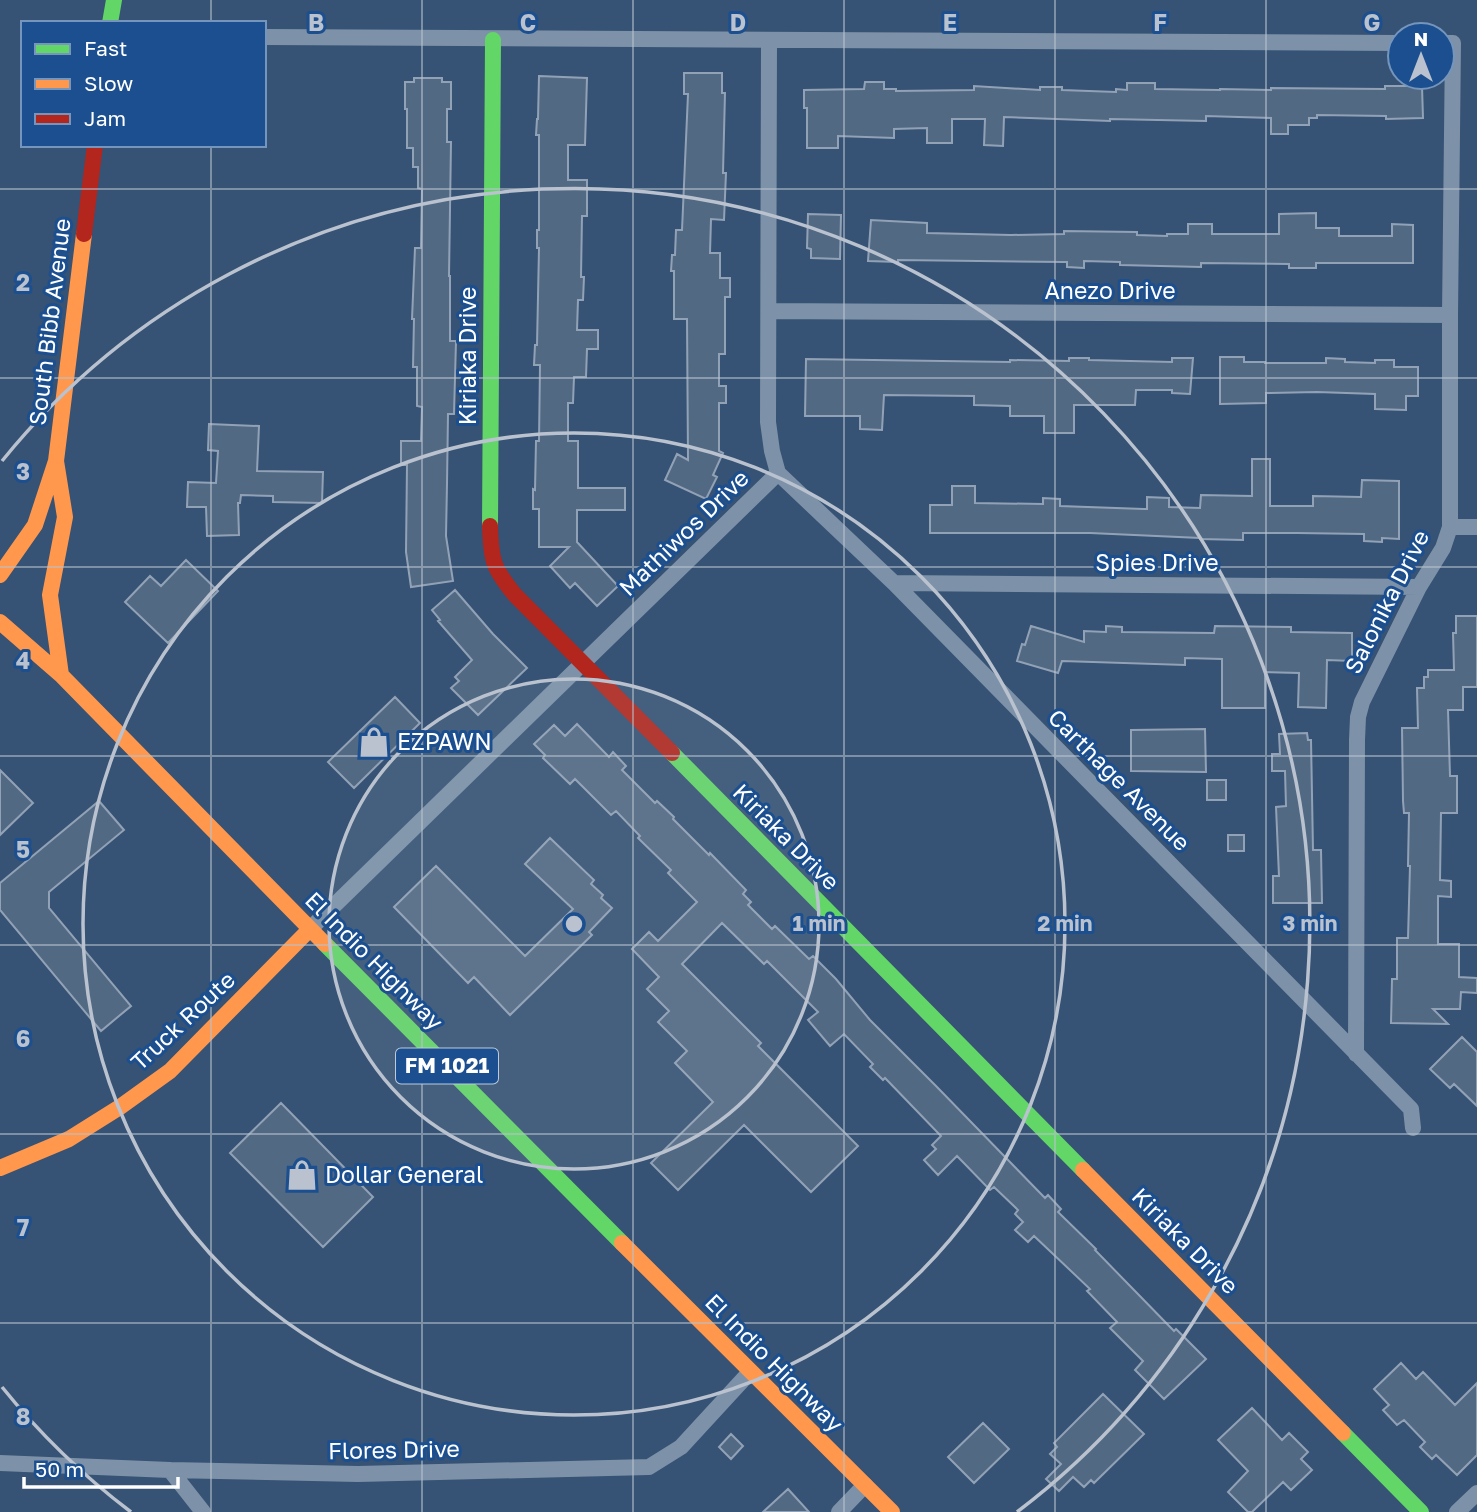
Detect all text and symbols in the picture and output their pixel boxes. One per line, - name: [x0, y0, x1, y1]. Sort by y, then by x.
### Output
- text: B: [308, 8, 324, 36]
- text: C: [520, 8, 536, 36]
- text: D: [730, 8, 746, 36]
- text: E: [943, 8, 957, 36]
- text: F: [1153, 8, 1167, 36]
- text: G: [1364, 8, 1380, 36]
- legend: [21, 21, 266, 147]
- north arrow: [1386, 21, 1456, 91]
- text: N: [1414, 27, 1428, 50]
- text: Fast: [84, 35, 127, 61]
- text: Slow: [84, 70, 133, 96]
- text: Jam: [84, 105, 126, 131]
- street label: South Bibb Avenue: [22, 217, 76, 427]
- text: 2: [16, 268, 30, 296]
- street label: Anezo Drive: [1044, 276, 1176, 304]
- street label: Kiriaka Drive: [453, 287, 481, 425]
- text: 3: [16, 457, 30, 485]
- street label: Mathiwos Drive: [613, 463, 754, 601]
- street label: Salonika Drive: [1338, 525, 1434, 678]
- street label: Spies Drive: [1095, 548, 1219, 576]
- text: 4: [16, 646, 30, 674]
- street label: Carthage Avenue: [1043, 703, 1196, 856]
- shop icon: EZPAWN: [357, 725, 391, 759]
- place label: EZPAWN: [397, 727, 492, 755]
- street label: Kiriaka Drive: [728, 777, 846, 895]
- text: 5: [16, 835, 30, 863]
- street label: El Indio Highway: [300, 885, 450, 1035]
- text: 1 min: [793, 910, 845, 936]
- text: 2 min: [1038, 910, 1092, 936]
- text: 3 min: [1283, 910, 1337, 936]
- centre of rings: [562, 912, 586, 936]
- street label: Truck Route: [124, 965, 240, 1076]
- text: 6: [16, 1024, 30, 1052]
- road number: FM 1021: [396, 1048, 498, 1084]
- shop icon: Dollar General: [285, 1158, 319, 1192]
- place label: Dollar General: [325, 1160, 483, 1188]
- street label: Kiriaka Drive: [1127, 1181, 1245, 1299]
- text: 7: [17, 1213, 29, 1241]
- street label: El Indio Highway: [700, 1287, 850, 1437]
- text: 8: [16, 1402, 30, 1430]
- street label: Flores Drive: [328, 1434, 460, 1464]
- scale bar: [24, 1446, 178, 1490]
- text: 50 m: [35, 1456, 84, 1482]

